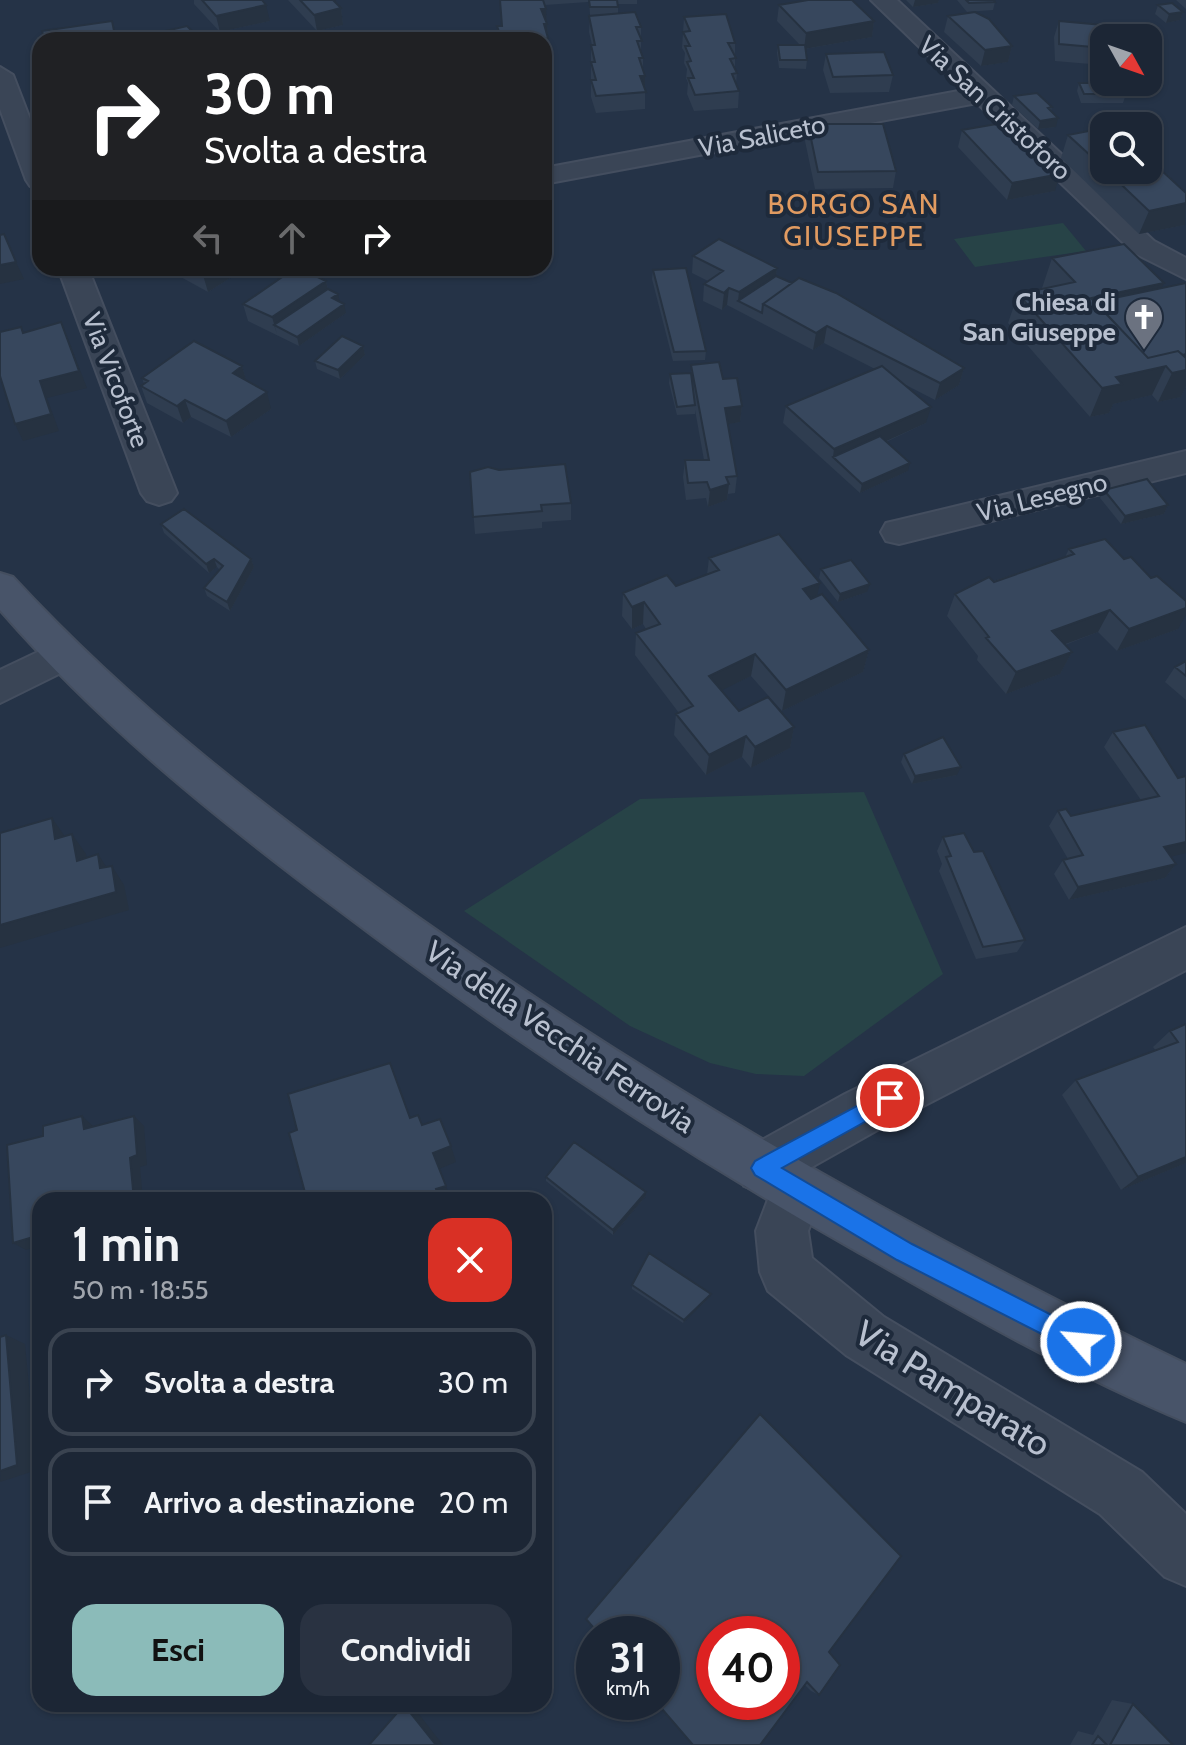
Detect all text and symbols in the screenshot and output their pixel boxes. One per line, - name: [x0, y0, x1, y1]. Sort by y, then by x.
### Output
- north arrow: [1090, 24, 1162, 96]
- map controls: [1090, 24, 1162, 184]
- street label: Via San Cristoforo: [912, 29, 1078, 187]
- text: 30 m: [204, 60, 335, 128]
- icon: right: [72, 64, 176, 168]
- street label: Via Saliceto: [696, 108, 828, 164]
- button: search: [1090, 112, 1162, 184]
- text: Svolta a destra: [204, 128, 427, 172]
- district label: BORGO SAN GIUSEPPE: [767, 187, 941, 253]
- icon: left: [186, 216, 230, 260]
- icon: ahead: [270, 216, 314, 260]
- icon: right: [354, 216, 398, 260]
- place label: Chiesa di San Giuseppe: [963, 286, 1116, 348]
- church icon: Chiesa di San Giuseppe: [1123, 296, 1165, 351]
- street label: Via Vicoforte: [76, 308, 156, 452]
- street label: Via Lesegno: [974, 465, 1110, 529]
- street label: Via della Vecchia Ferrovia: [418, 933, 703, 1141]
- pin: [856, 1064, 924, 1132]
- icon: arrive: [868, 1076, 912, 1120]
- text: 1 min: [72, 1215, 180, 1273]
- button: close: [428, 1218, 512, 1302]
- text: 50 m · 18:55: [72, 1274, 209, 1306]
- position arrow: [1039, 1300, 1123, 1384]
- street label: Via Pamparato: [847, 1310, 1059, 1466]
- icon: right: [76, 1360, 120, 1404]
- text: Svolta a destra: [144, 1364, 335, 1401]
- text: 30 m: [438, 1364, 508, 1401]
- icon: arrive: [76, 1480, 120, 1524]
- text: Arrivo a destinazione: [144, 1484, 415, 1521]
- text: 20 m: [439, 1484, 508, 1521]
- button: Esci: [72, 1604, 284, 1696]
- button: Condividi: [300, 1604, 512, 1696]
- speed limit sign: 40: [696, 1616, 800, 1720]
- text: 31: [610, 1633, 646, 1682]
- text: km/h: [606, 1676, 650, 1700]

